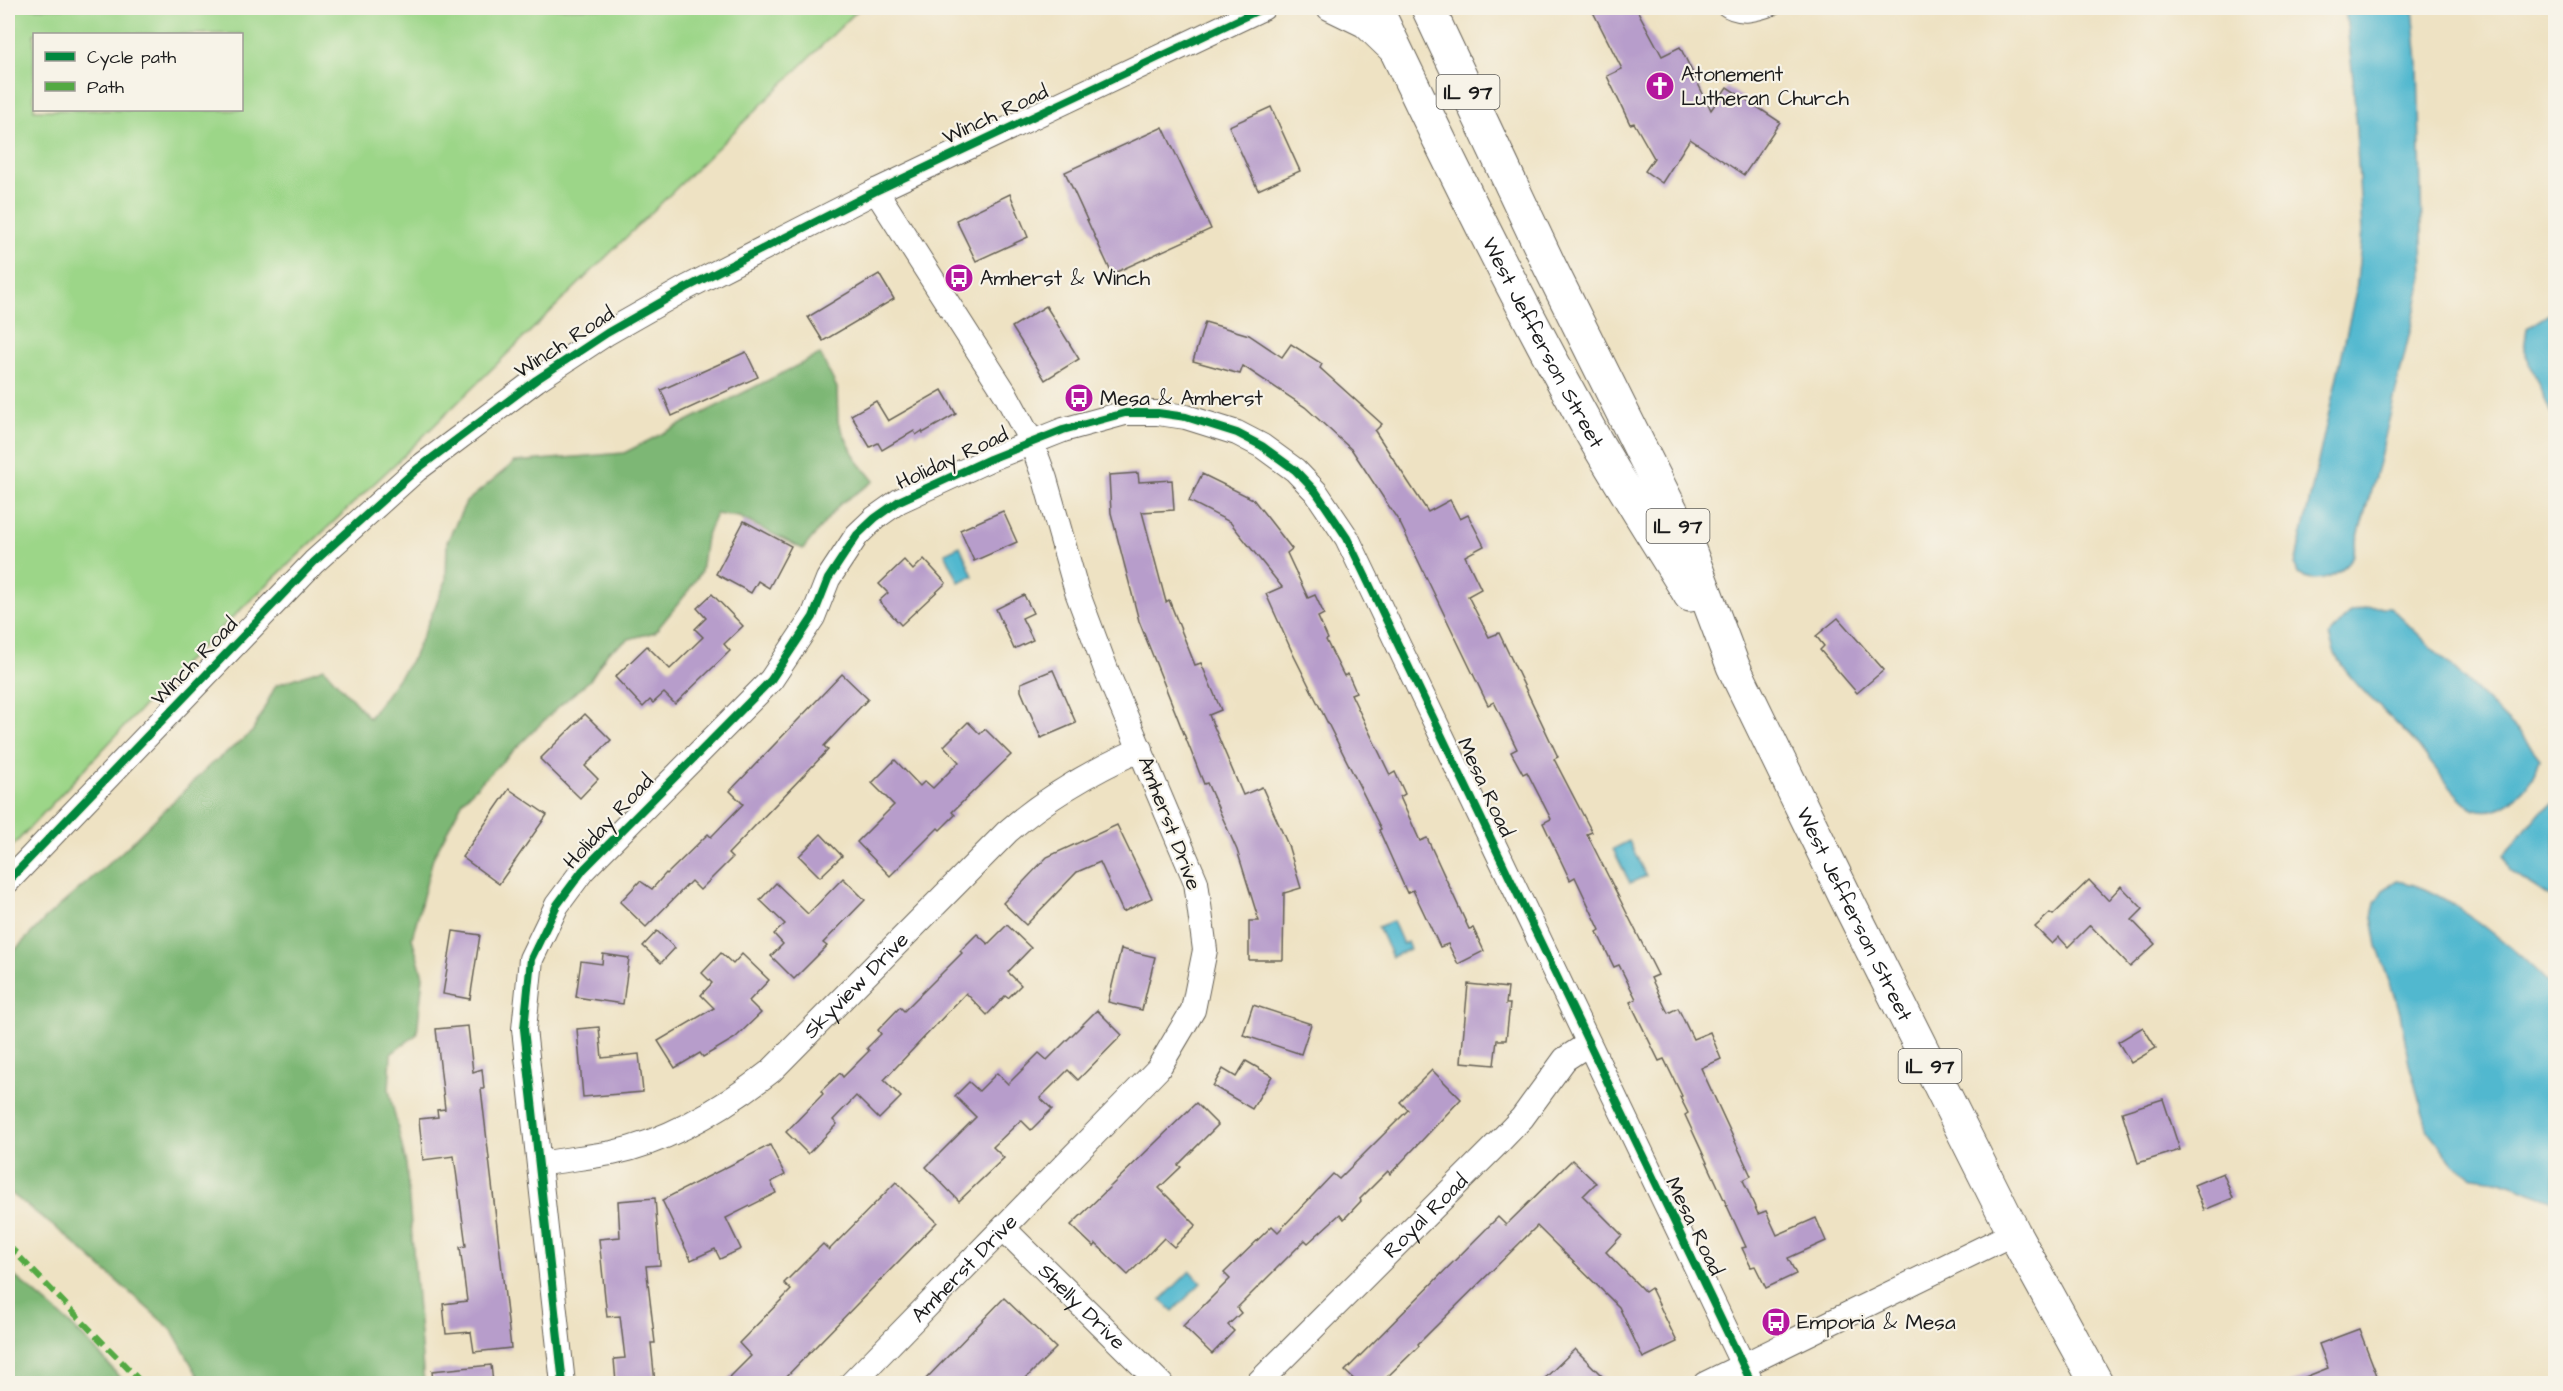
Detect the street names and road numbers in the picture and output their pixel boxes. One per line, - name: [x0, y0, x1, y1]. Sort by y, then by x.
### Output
- road number: IL 97: [1436, 75, 1500, 109]
- street label: Winch Road: [938, 77, 1053, 152]
- street label: West Jefferson Street: [1475, 232, 1611, 454]
- street label: Winch Road: [509, 299, 620, 386]
- street label: Holiday Road: [891, 420, 1014, 499]
- road number: IL 97: [1646, 509, 1710, 543]
- street label: Winch Road: [144, 610, 244, 712]
- street label: Mesa Road: [1450, 733, 1521, 842]
- street label: Amherst Drive: [1131, 752, 1208, 894]
- street label: Holiday Road: [557, 767, 662, 877]
- street label: West Jefferson Street: [1789, 803, 1920, 1027]
- street label: Skyview Drive: [797, 926, 916, 1045]
- road number: IL 97: [1898, 1049, 1962, 1083]
- street label: Royal Road: [1377, 1167, 1475, 1265]
- street label: Mesa Road: [1658, 1172, 1731, 1281]
- street label: Amherst Drive: [905, 1208, 1024, 1329]
- street label: Shelly Drive: [1032, 1257, 1132, 1356]

